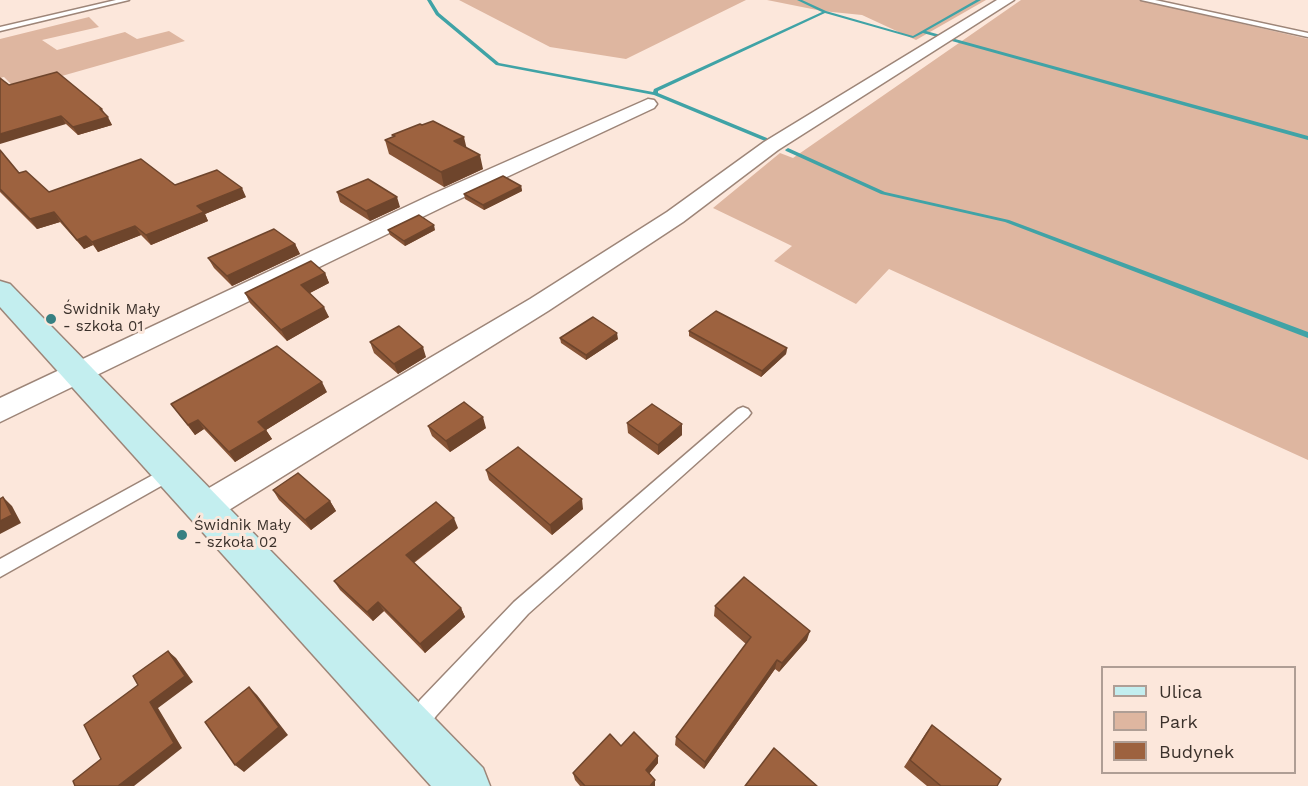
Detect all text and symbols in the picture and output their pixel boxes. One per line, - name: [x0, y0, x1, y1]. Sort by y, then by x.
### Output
- place label: Świdnik Mały - szkoła 01: [63, 301, 160, 336]
- marker: Świdnik Mały - szkoła 01: [44, 312, 58, 326]
- place label: Świdnik Mały - szkoła 02: [194, 517, 291, 552]
- marker: Świdnik Mały - szkoła 02: [175, 528, 189, 542]
- legend: [1101, 666, 1296, 774]
- text: Ulica: [1159, 681, 1202, 702]
- text: Park: [1159, 711, 1198, 732]
- text: Budynek: [1159, 741, 1234, 762]

